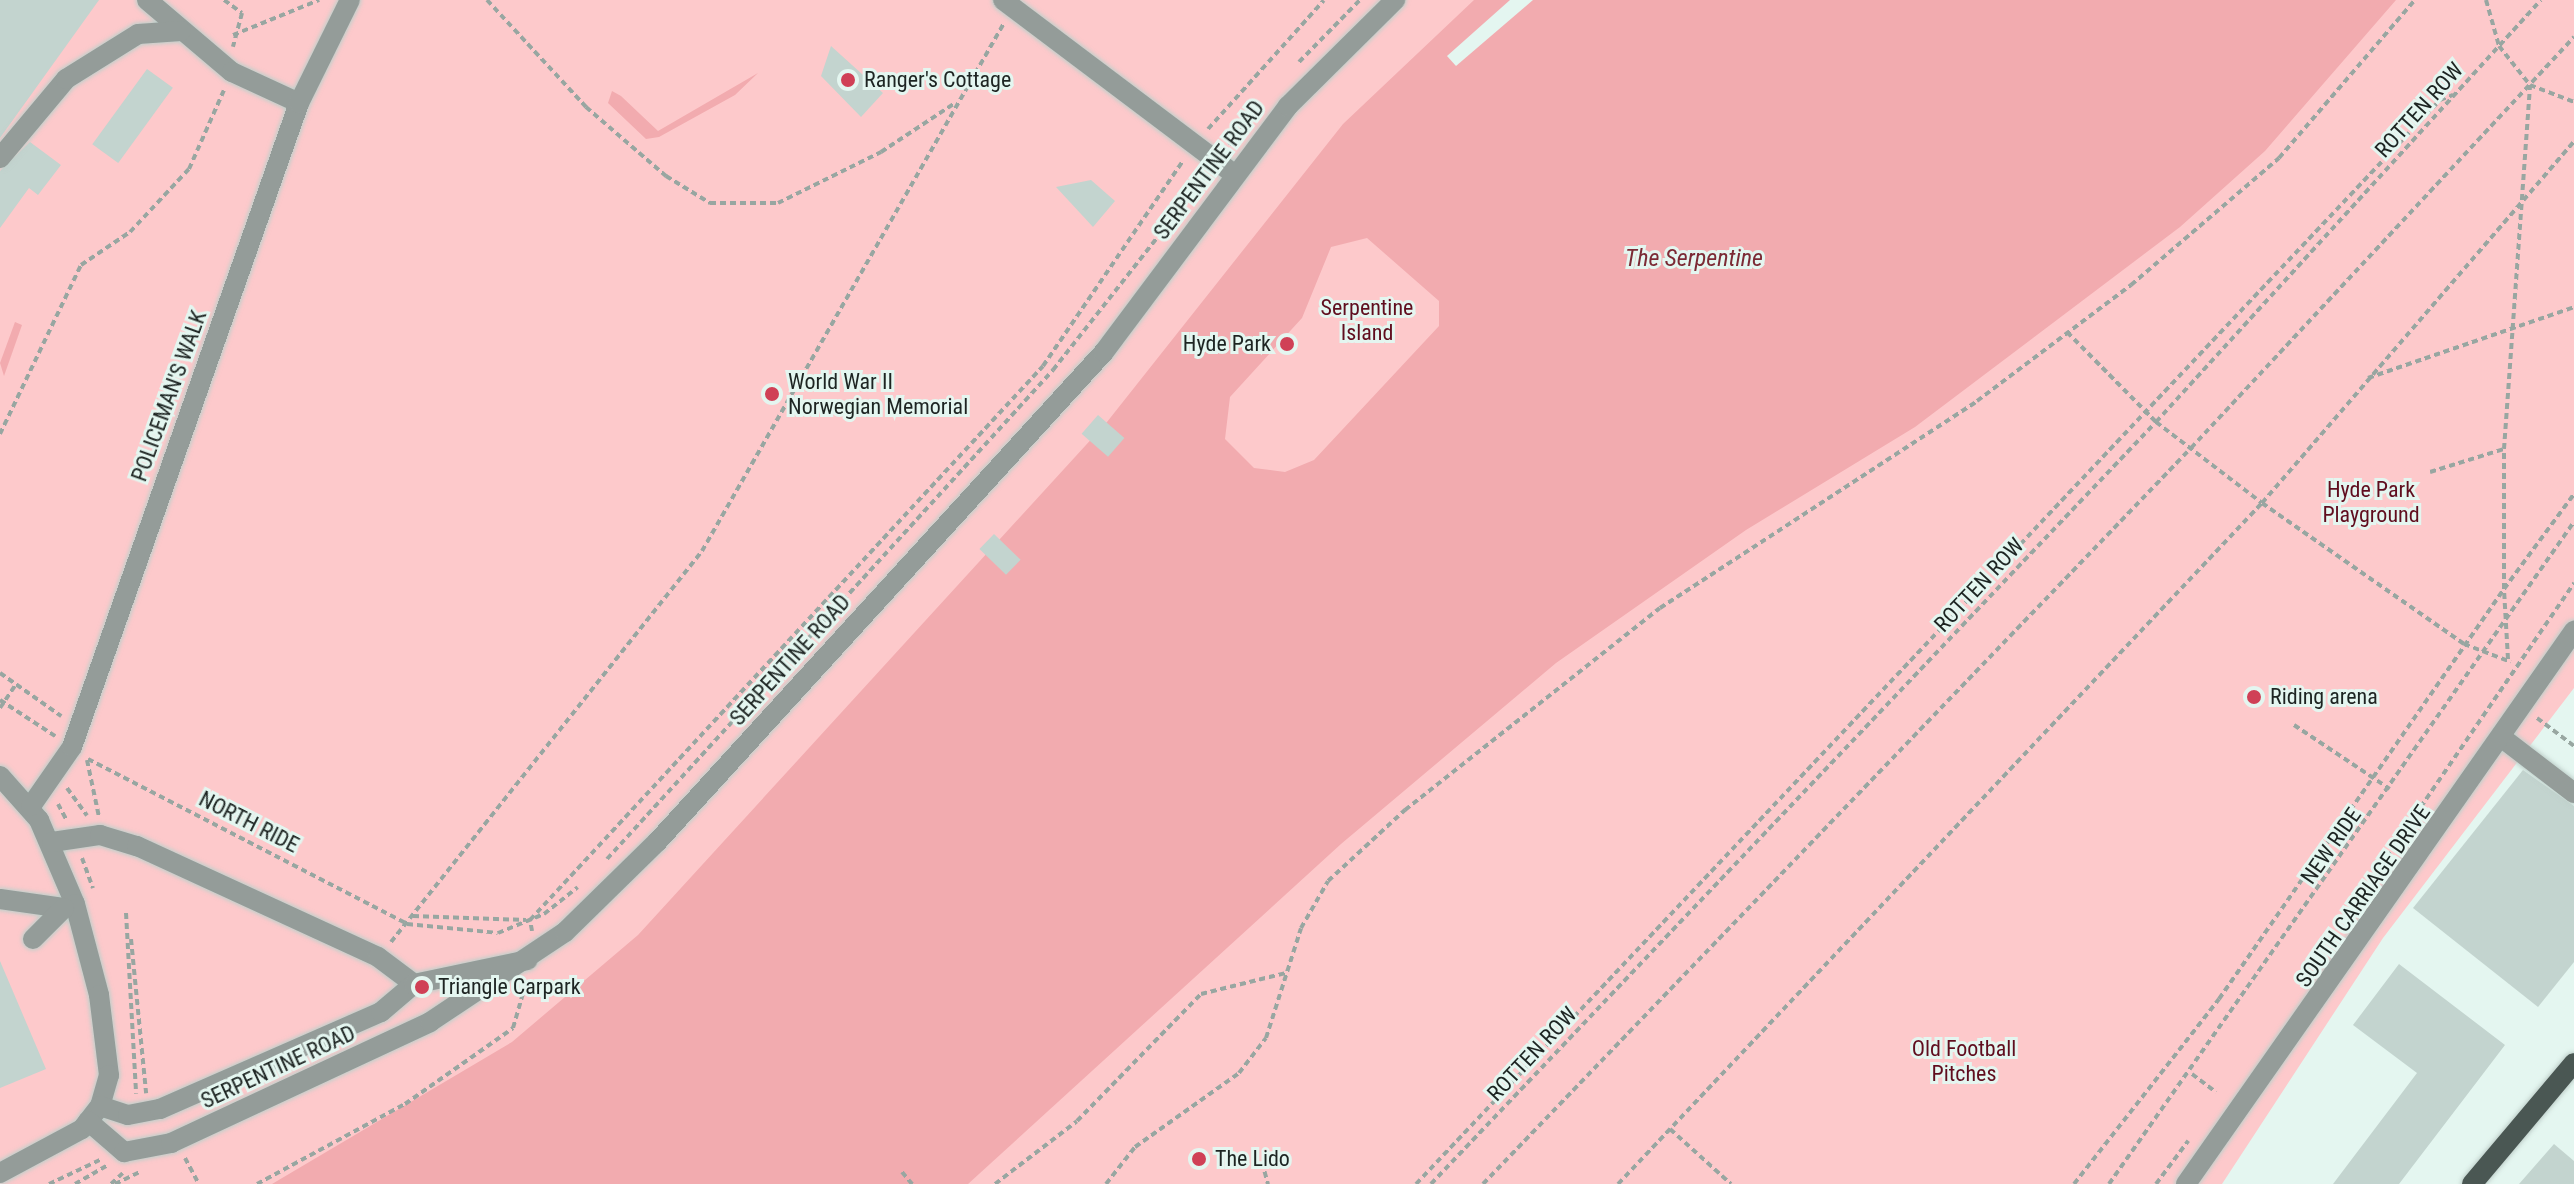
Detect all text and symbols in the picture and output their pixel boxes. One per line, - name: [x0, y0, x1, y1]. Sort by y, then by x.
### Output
- street label: ROTTEN ROW: [2369, 57, 2469, 163]
- place label: Ranger's Cottage: [864, 67, 1011, 93]
- marker: Ranger's Cottage: [839, 71, 857, 89]
- street label: SERPENTINE ROAD: [1148, 95, 1270, 245]
- water label: The Serpentine: [1625, 245, 1763, 273]
- park label: Serpentine Island: [1321, 294, 1413, 346]
- street label: POLICEMAN'S WALK: [126, 307, 212, 485]
- place label: Hyde Park: [1183, 331, 1271, 357]
- marker: Hyde Park: [1278, 335, 1296, 353]
- place label: World War II Norwegian Memorial: [788, 368, 968, 420]
- marker: World War II Norwegian Memorial: [763, 385, 781, 403]
- park label: Hyde Park Playground: [2322, 476, 2420, 528]
- street label: ROTTEN ROW: [1929, 532, 2029, 638]
- street label: SERPENTINE ROAD: [724, 589, 856, 731]
- place label: Riding arena: [2270, 684, 2378, 710]
- marker: Riding arena: [2245, 688, 2263, 706]
- street label: NORTH RIDE: [195, 786, 303, 858]
- street label: SOUTH CARRIAGE DRIVE: [2290, 800, 2436, 992]
- street label: NEW RIDE: [2295, 803, 2367, 889]
- place label: Triangle Carpark: [438, 974, 581, 1000]
- marker: Triangle Carpark: [413, 978, 431, 996]
- street label: ROTTEN ROW: [1482, 1001, 1582, 1107]
- street label: SERPENTINE ROAD: [197, 1020, 359, 1114]
- park label: Old Football Pitches: [1912, 1035, 2016, 1086]
- place label: The Lido: [1215, 1146, 1290, 1172]
- marker: The Lido: [1190, 1150, 1208, 1168]

